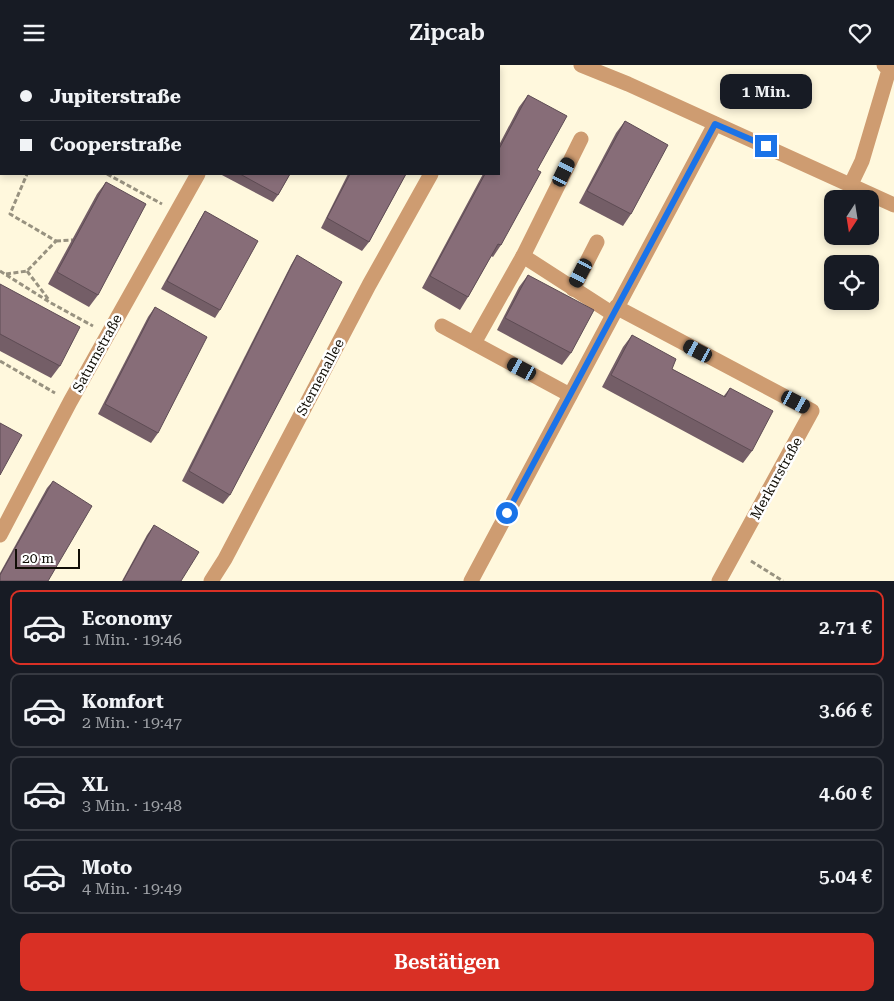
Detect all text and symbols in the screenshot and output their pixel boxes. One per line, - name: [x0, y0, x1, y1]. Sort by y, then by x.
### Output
- icon: menu: [20, 19, 48, 47]
- icon: heart: [846, 19, 874, 47]
- text: Zipcab: [409, 20, 485, 45]
- callout: 1 Min.: [720, 73, 812, 109]
- text: 1 Min.: [742, 82, 790, 101]
- text: Jupiterstraße: [50, 85, 181, 108]
- text: Cooperstraße: [50, 133, 182, 156]
- route end: [755, 135, 777, 157]
- car: [550, 155, 577, 189]
- north arrow: [824, 190, 879, 245]
- map controls: [824, 190, 879, 310]
- button: locate: [824, 255, 879, 310]
- car: [567, 256, 594, 290]
- street label: Saturnstraße: [69, 311, 125, 395]
- street label: Sternenallee: [293, 336, 347, 418]
- car: [681, 337, 714, 365]
- car: [505, 355, 538, 383]
- car: [779, 388, 812, 416]
- street label: Merkurstraße: [747, 434, 805, 522]
- route start: [496, 502, 518, 524]
- scale bar: [15, 546, 80, 569]
- text: 20 m: [22, 550, 54, 566]
- icon: car: [22, 605, 67, 650]
- text: Economy: [82, 607, 172, 630]
- text: 2.71 €: [819, 616, 872, 639]
- text: 1 Min. · 19:46: [82, 630, 182, 649]
- icon: car: [22, 688, 67, 733]
- text: Komfort: [82, 690, 164, 713]
- text: 3.66 €: [819, 699, 872, 722]
- text: 2 Min. · 19:47: [82, 713, 182, 732]
- icon: car: [22, 771, 67, 816]
- text: XL: [82, 773, 108, 796]
- text: 4.60 €: [819, 782, 872, 805]
- text: 3 Min. · 19:48: [82, 796, 182, 815]
- icon: car: [22, 854, 67, 899]
- text: Moto: [82, 856, 132, 879]
- text: 5.04 €: [819, 865, 872, 888]
- text: 4 Min. · 19:49: [82, 879, 182, 898]
- button: Bestätigen: [20, 933, 874, 991]

